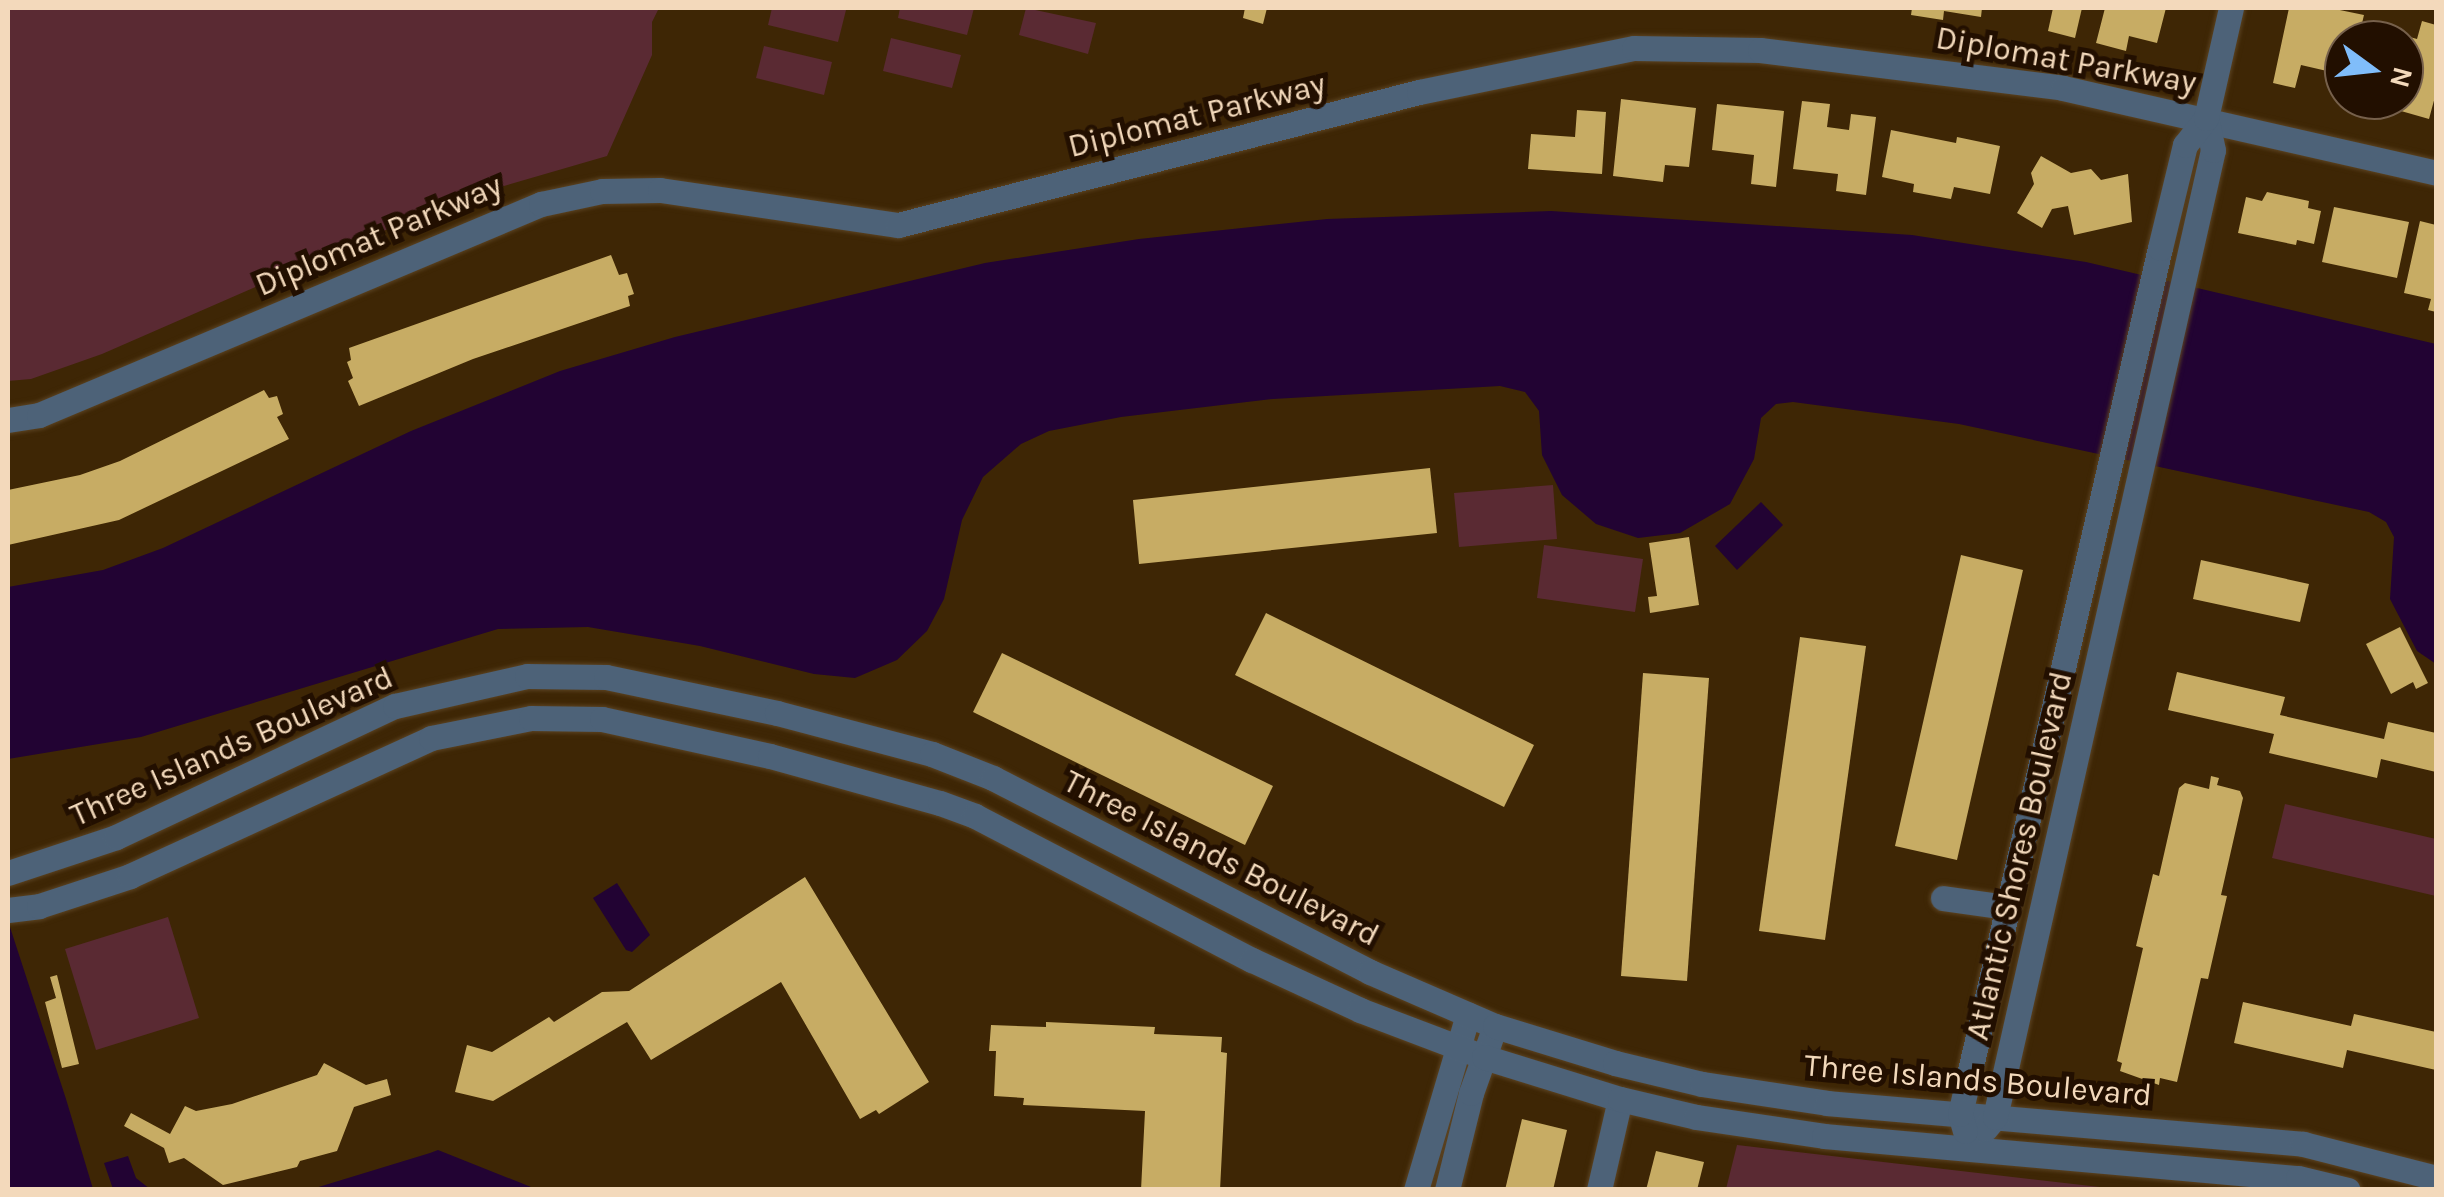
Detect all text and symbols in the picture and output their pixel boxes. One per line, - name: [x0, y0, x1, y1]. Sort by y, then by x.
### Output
- street label: Diplomat Parkway: [1933, 19, 2199, 103]
- north arrow: [2324, 20, 2424, 120]
- text: N: [2383, 63, 2420, 91]
- street label: Diplomat Parkway: [1064, 65, 1330, 167]
- street label: Diplomat Parkway: [250, 167, 508, 305]
- street label: Three Islands Boulevard: [65, 659, 399, 835]
- street label: Atlantic Shores Boulevard: [1959, 668, 2081, 1044]
- street label: Three Islands Boulevard: [1057, 763, 1385, 955]
- street label: Three Islands Boulevard: [1803, 1047, 2153, 1115]

